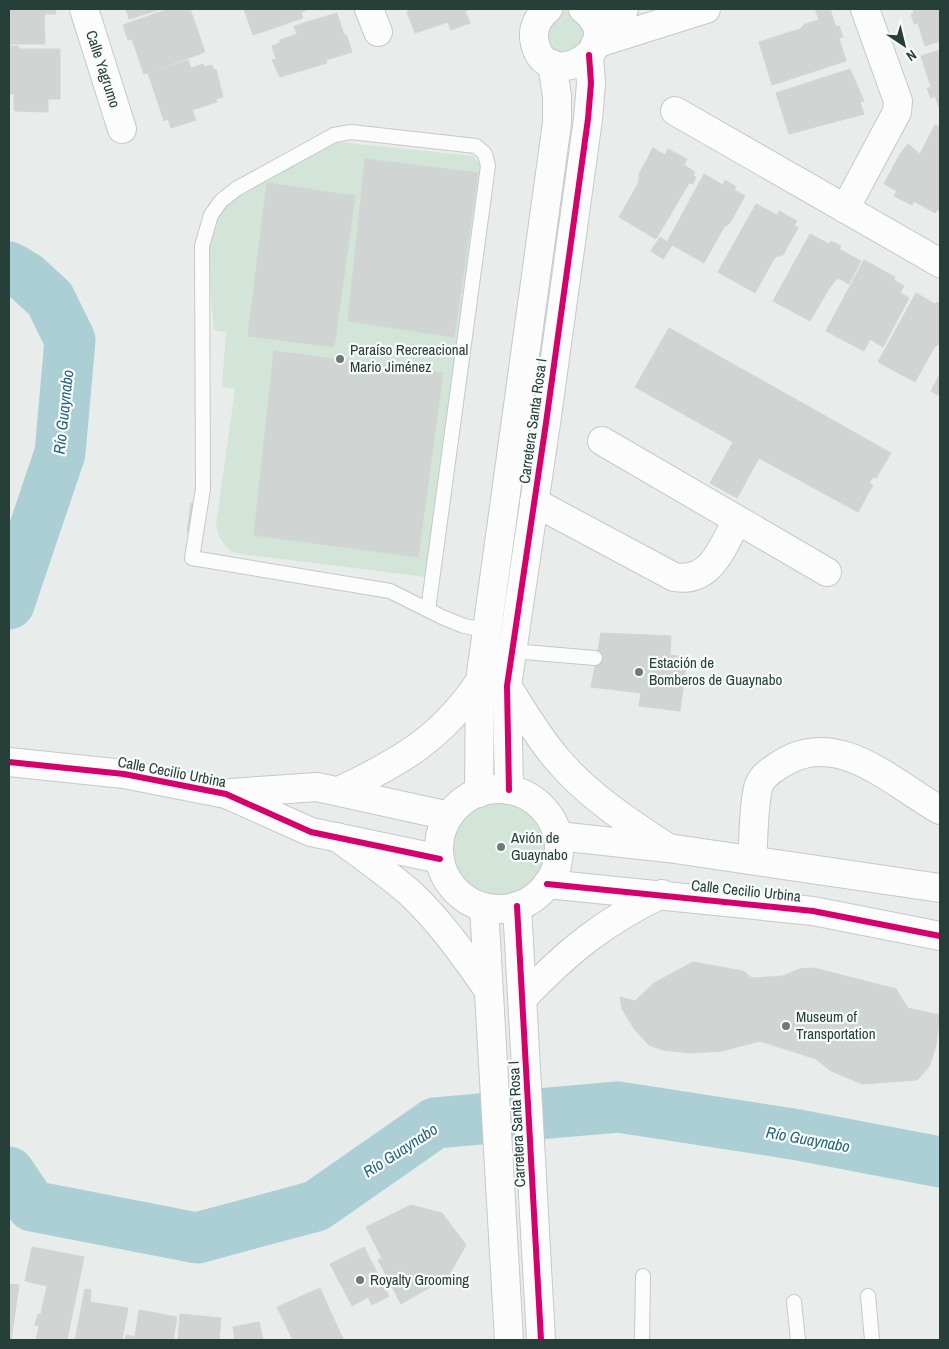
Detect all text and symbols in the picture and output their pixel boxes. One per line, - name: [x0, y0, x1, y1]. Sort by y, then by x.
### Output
- north arrow: [879, 20, 929, 70]
- street label: Calle Yagrumo: [81, 27, 126, 110]
- text: N: [903, 46, 920, 65]
- place label: Paraíso Recreacional Mario Jiménez: [350, 339, 468, 377]
- marker: Paraíso Recreacional Mario Jiménez: [334, 353, 346, 365]
- street label: Carretera Santa Rosa I: [513, 357, 552, 485]
- water label: Río Guaynabo: [48, 369, 78, 455]
- place label: Estación de Bomberos de Guaynabo: [649, 652, 782, 690]
- marker: Estación de Bomberos de Guaynabo: [633, 666, 645, 678]
- street label: Calle Cecilio Urbina: [116, 751, 228, 792]
- place label: Avión de Guaynabo: [510, 827, 568, 865]
- marker: Avión de Guaynabo: [495, 841, 507, 853]
- street label: Calle Cecilio Urbina: [690, 874, 802, 907]
- place label: Museum of Transportation: [796, 1006, 876, 1044]
- marker: Museum of Transportation: [780, 1020, 792, 1032]
- street label: Carretera Santa Rosa I: [503, 1060, 530, 1188]
- water label: Río Guaynabo: [359, 1118, 441, 1182]
- water label: Río Guaynabo: [764, 1121, 852, 1157]
- place label: Royalty Grooming: [370, 1269, 469, 1290]
- marker: Royalty Grooming: [354, 1274, 366, 1286]

